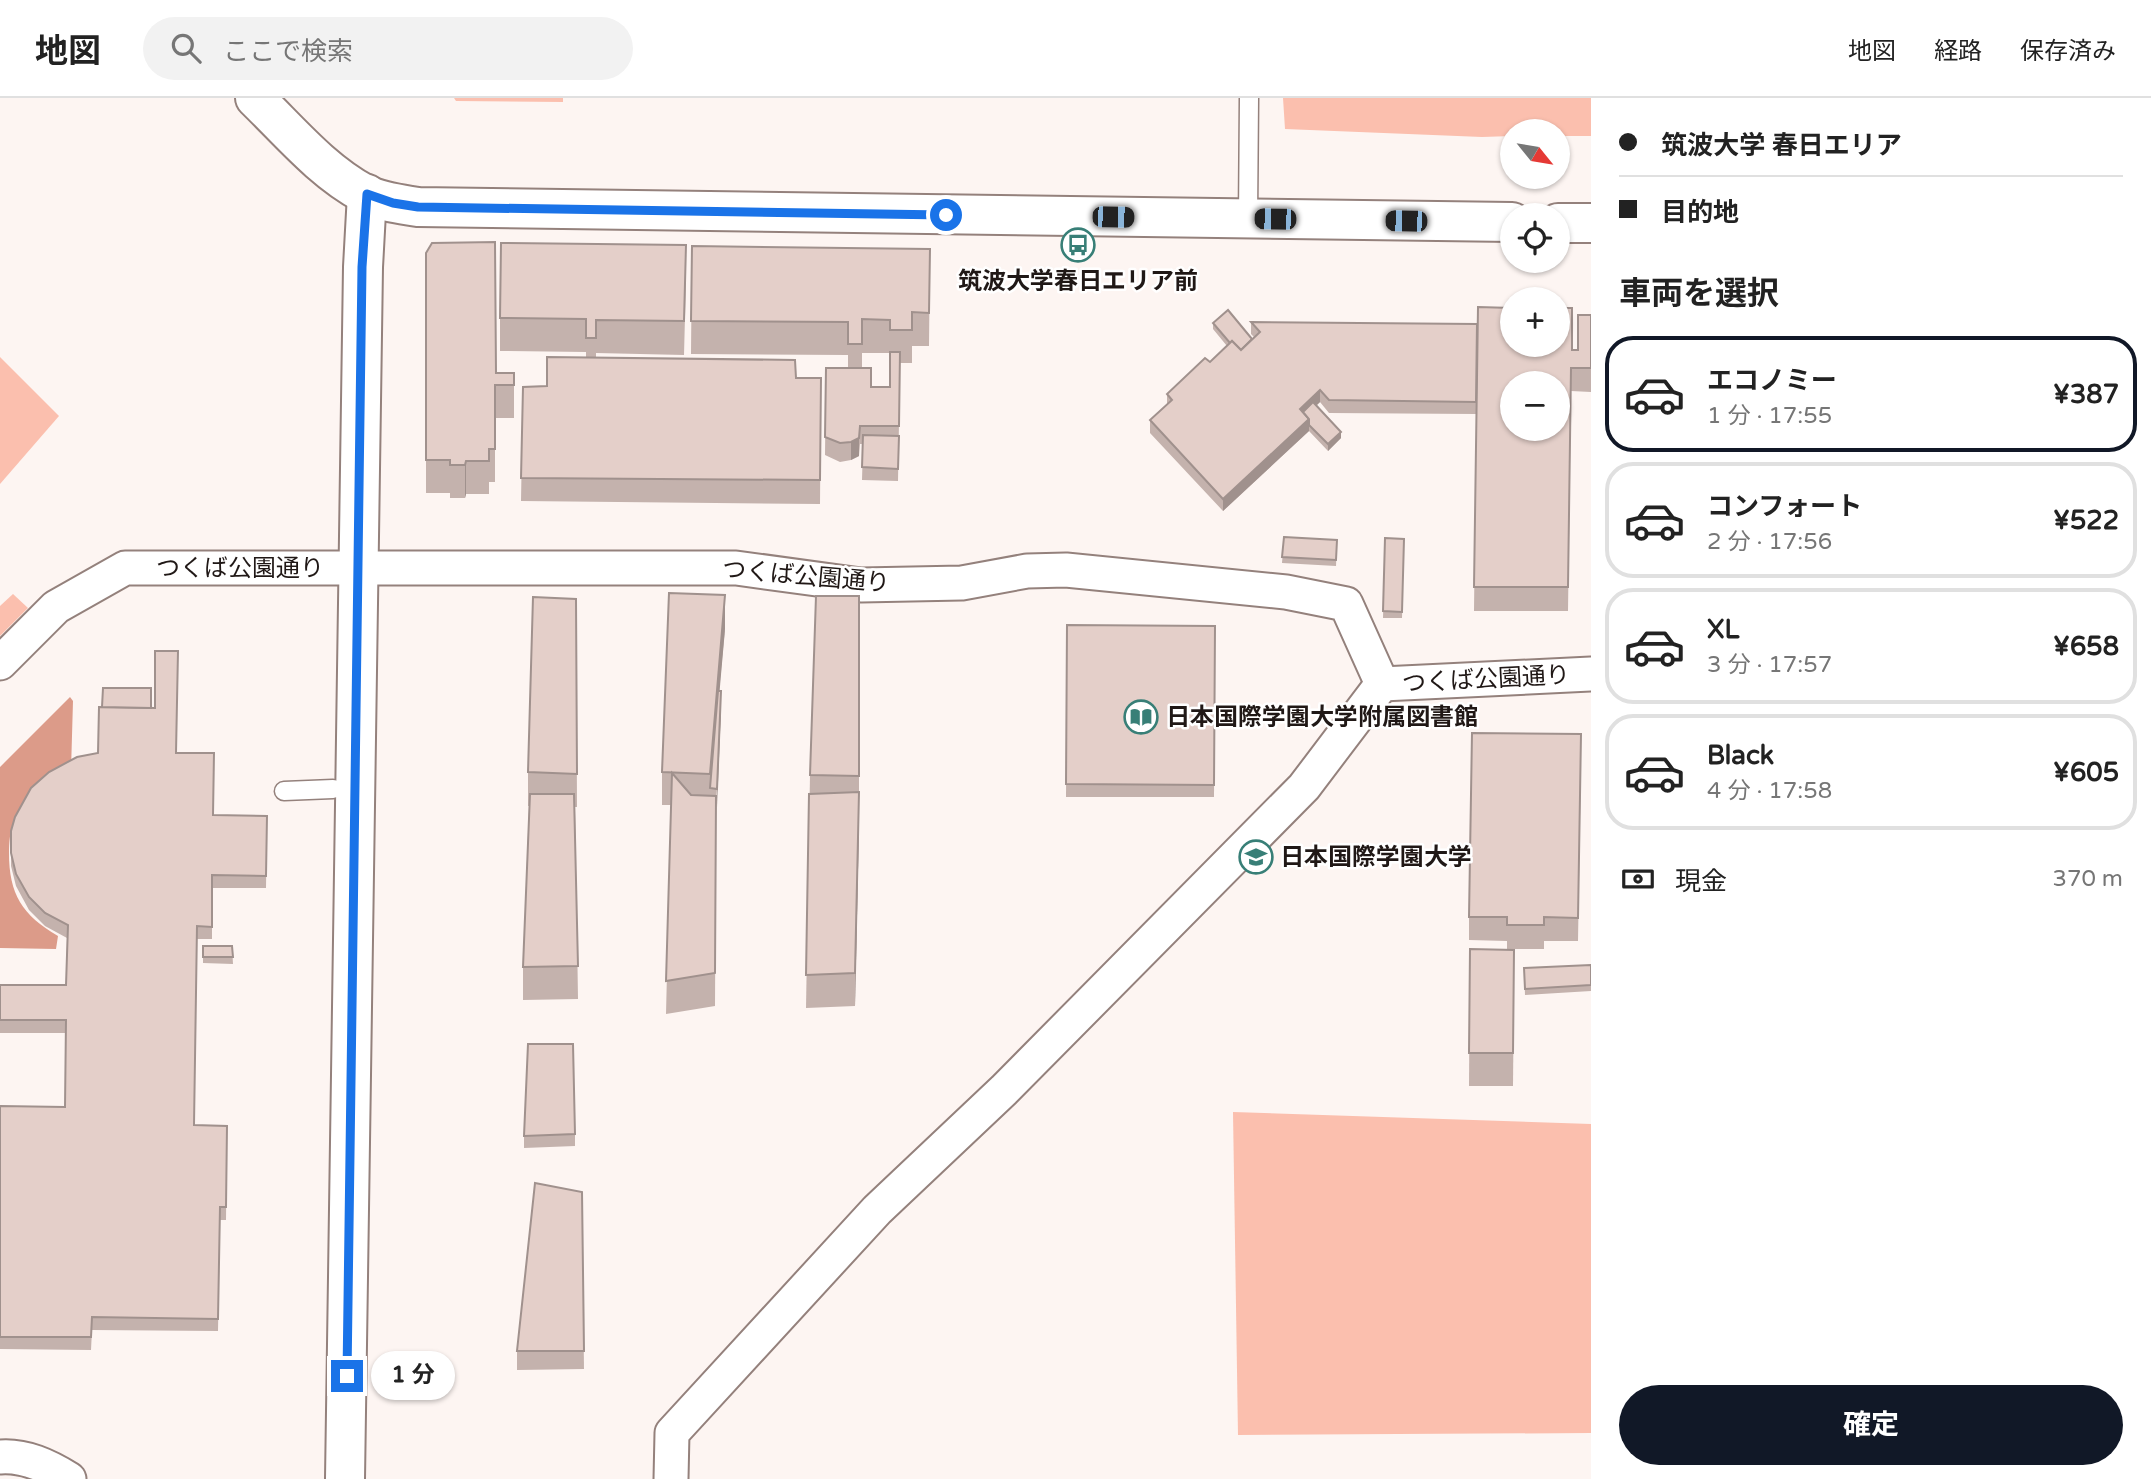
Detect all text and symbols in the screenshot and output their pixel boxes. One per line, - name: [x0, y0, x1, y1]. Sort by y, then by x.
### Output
- search box: [143, 17, 633, 80]
- icon: search: [167, 29, 205, 67]
- text: 地図: [35, 32, 101, 71]
- text: ここで検索: [223, 36, 353, 67]
- text: 地図: [1848, 37, 1896, 66]
- text: 経路: [1934, 37, 1982, 66]
- text: 保存済み: [2020, 37, 2116, 66]
- north arrow: [1500, 119, 1570, 189]
- map controls: [1500, 119, 1570, 441]
- text: 筑波大学 春日エリア: [1661, 130, 1902, 161]
- text: 目的地: [1661, 197, 1739, 228]
- route start: [930, 199, 962, 231]
- button: locate: [1500, 203, 1570, 273]
- car: [1092, 206, 1135, 228]
- car: [1254, 208, 1297, 230]
- car: [1385, 210, 1428, 232]
- bus stop icon: 筑波大学春日エリア前: [1059, 226, 1097, 264]
- place label: 筑波大学春日エリア前: [958, 267, 1198, 296]
- text: 車両を選択: [1619, 275, 1779, 313]
- button: +: [1500, 287, 1570, 357]
- icon: car: [1623, 363, 1686, 426]
- text: エコノミー: [1707, 365, 1837, 396]
- button: −: [1500, 371, 1570, 441]
- text: ¥387: [2053, 379, 2119, 410]
- text: 1 分 · 17:55: [1707, 402, 1832, 430]
- icon: car: [1623, 489, 1686, 552]
- text: コンフォート: [1707, 491, 1862, 522]
- text: ¥522: [2053, 505, 2119, 536]
- text: 2 分 · 17:56: [1707, 528, 1832, 556]
- street label: つくば公園通り: [156, 554, 324, 583]
- street label: つくば公園通り: [721, 555, 891, 598]
- text: XL: [1707, 614, 1739, 645]
- icon: car: [1623, 615, 1686, 678]
- text: ¥658: [2053, 631, 2119, 662]
- text: 3 分 · 17:57: [1707, 651, 1832, 679]
- street label: つくば公園通り: [1401, 661, 1571, 698]
- library icon: 日本国際学園大学附属図書館: [1122, 698, 1160, 736]
- place label: 日本国際学園大学附属図書館: [1166, 703, 1478, 732]
- text: Black: [1707, 740, 1774, 771]
- icon: car: [1623, 741, 1686, 804]
- text: ¥605: [2053, 757, 2119, 788]
- text: 4 分 · 17:58: [1707, 777, 1832, 805]
- school or university icon: 日本国際学園大学: [1237, 838, 1275, 876]
- place label: 日本国際学園大学: [1280, 843, 1472, 872]
- icon: cash: [1619, 860, 1657, 898]
- text: 370 m: [2053, 865, 2123, 893]
- text: 現金: [1675, 866, 1727, 897]
- callout: 1 分: [372, 1352, 456, 1400]
- route end: [331, 1360, 363, 1392]
- text: 1 分: [391, 1361, 435, 1389]
- button: 確定: [1619, 1385, 2123, 1465]

